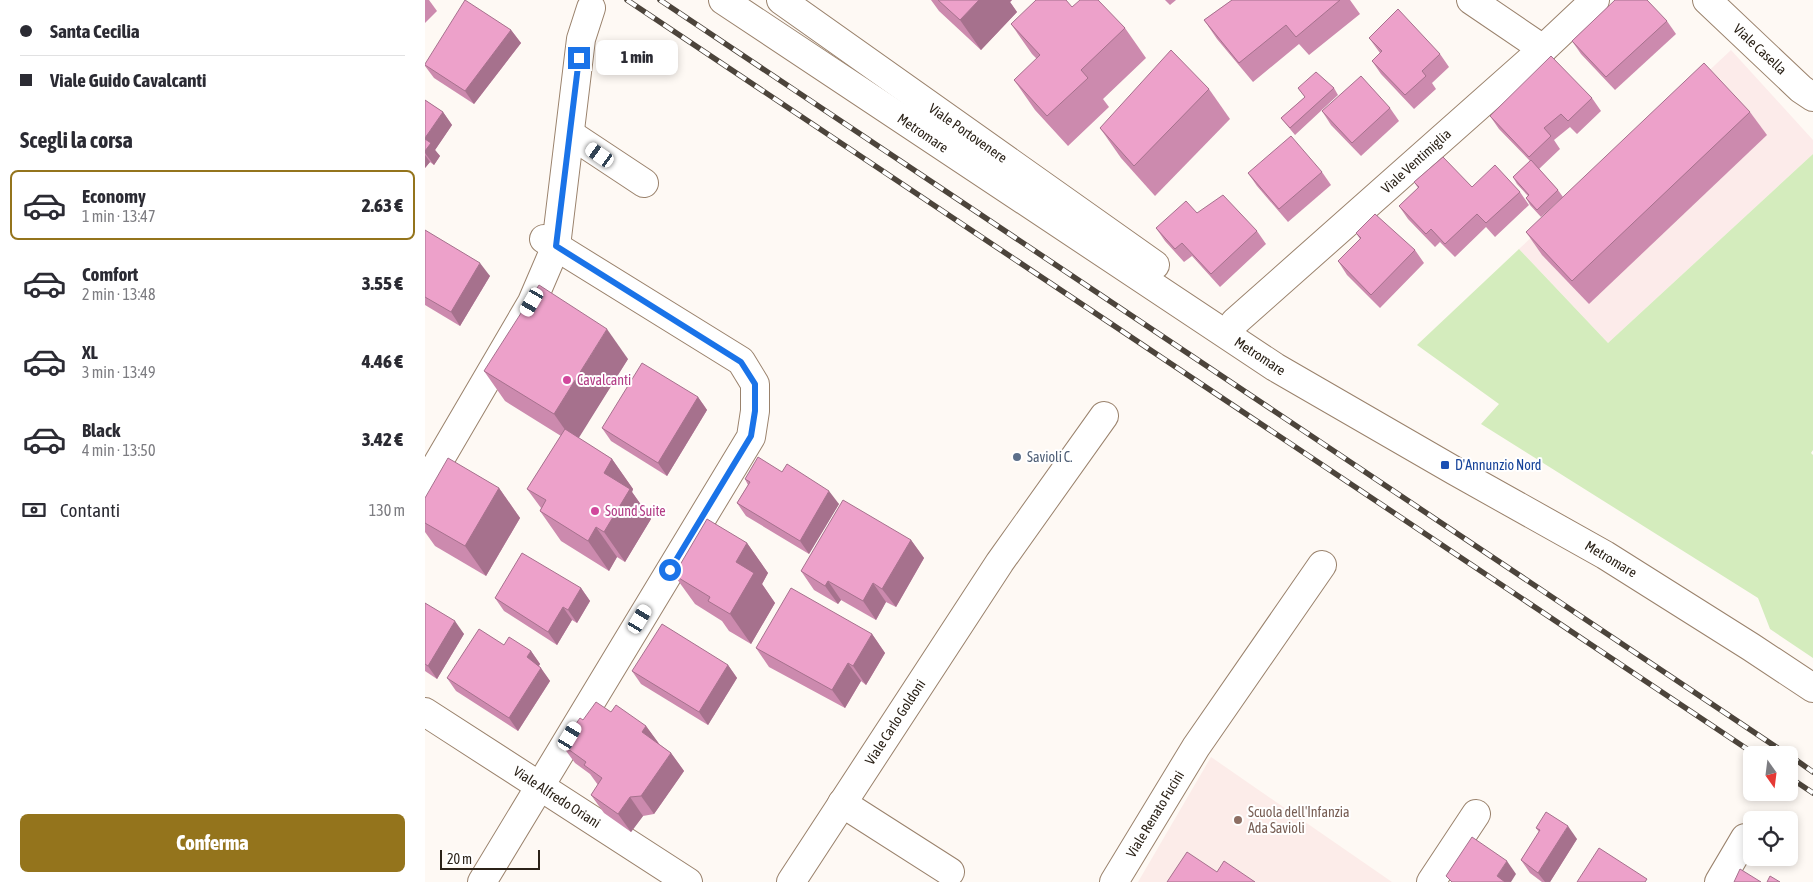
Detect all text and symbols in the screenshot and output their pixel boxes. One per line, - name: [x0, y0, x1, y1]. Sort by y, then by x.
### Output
- text: Santa Cecilia: [50, 20, 140, 42]
- street label: Viale Casella: [1730, 20, 1790, 78]
- callout: 1 min: [597, 40, 679, 76]
- route end: [568, 47, 590, 69]
- text: 1 min: [621, 48, 653, 66]
- text: Viale Guido Cavalcanti: [50, 69, 206, 91]
- street label: Viale Portovenere: [926, 100, 1010, 166]
- street label: Metromare: [895, 110, 951, 156]
- street label: Viale Ventimiglia: [1378, 126, 1454, 196]
- text: Scegli la corsa: [20, 127, 133, 153]
- car: [583, 140, 616, 170]
- icon: car: [22, 183, 67, 228]
- text: Economy: [82, 185, 146, 207]
- text: 2.63 €: [362, 194, 403, 216]
- text: 1 min · 13:47: [82, 207, 155, 225]
- icon: car: [22, 261, 67, 306]
- text: Comfort: [82, 263, 138, 285]
- text: 3.55 €: [362, 272, 403, 294]
- text: 2 min · 13:48: [82, 285, 155, 303]
- car: [518, 285, 545, 319]
- street label: Metromare: [1232, 334, 1288, 378]
- icon: car: [22, 339, 67, 384]
- text: XL: [82, 341, 98, 363]
- text: 4.46 €: [362, 350, 403, 372]
- text: 3 min · 13:49: [82, 363, 155, 381]
- place label: Cavalcanti: [577, 372, 631, 388]
- marker: Cavalcanti: [561, 374, 573, 386]
- icon: car: [22, 417, 67, 462]
- text: Black: [82, 419, 120, 441]
- text: 3.42 €: [362, 428, 403, 450]
- text: 4 min · 13:50: [82, 441, 155, 459]
- place label: Savioli C.: [1027, 449, 1073, 465]
- marker: Savioli C.: [1011, 451, 1023, 463]
- place label: D'Annunzio Nord: [1455, 457, 1542, 473]
- marker: D'Annunzio Nord: [1439, 459, 1451, 471]
- icon: cash: [20, 496, 48, 524]
- text: Contanti: [60, 499, 120, 521]
- text: 130 m: [369, 501, 405, 519]
- place label: Sound Suite: [605, 503, 666, 519]
- marker: Sound Suite: [589, 505, 601, 517]
- street label: Metromare: [1582, 537, 1640, 581]
- route start: [659, 559, 681, 581]
- car: [625, 602, 654, 636]
- street label: Viale Carlo Goldoni: [862, 676, 928, 768]
- car: [555, 719, 584, 753]
- north arrow: [1743, 746, 1797, 801]
- map controls: [1743, 746, 1798, 866]
- street label: Viale Alfredo Oriani: [511, 763, 603, 831]
- street label: Viale Renato Fucini: [1123, 768, 1187, 860]
- place label: Scuola dell'Infanzia Ada Savioli: [1248, 804, 1350, 836]
- button: locate: [1743, 811, 1798, 866]
- button: Conferma: [20, 814, 405, 872]
- marker: Scuola dell'Infanzia Ada Savioli: [1232, 814, 1244, 826]
- scale bar: [440, 847, 540, 870]
- text: 20 m: [447, 851, 472, 867]

